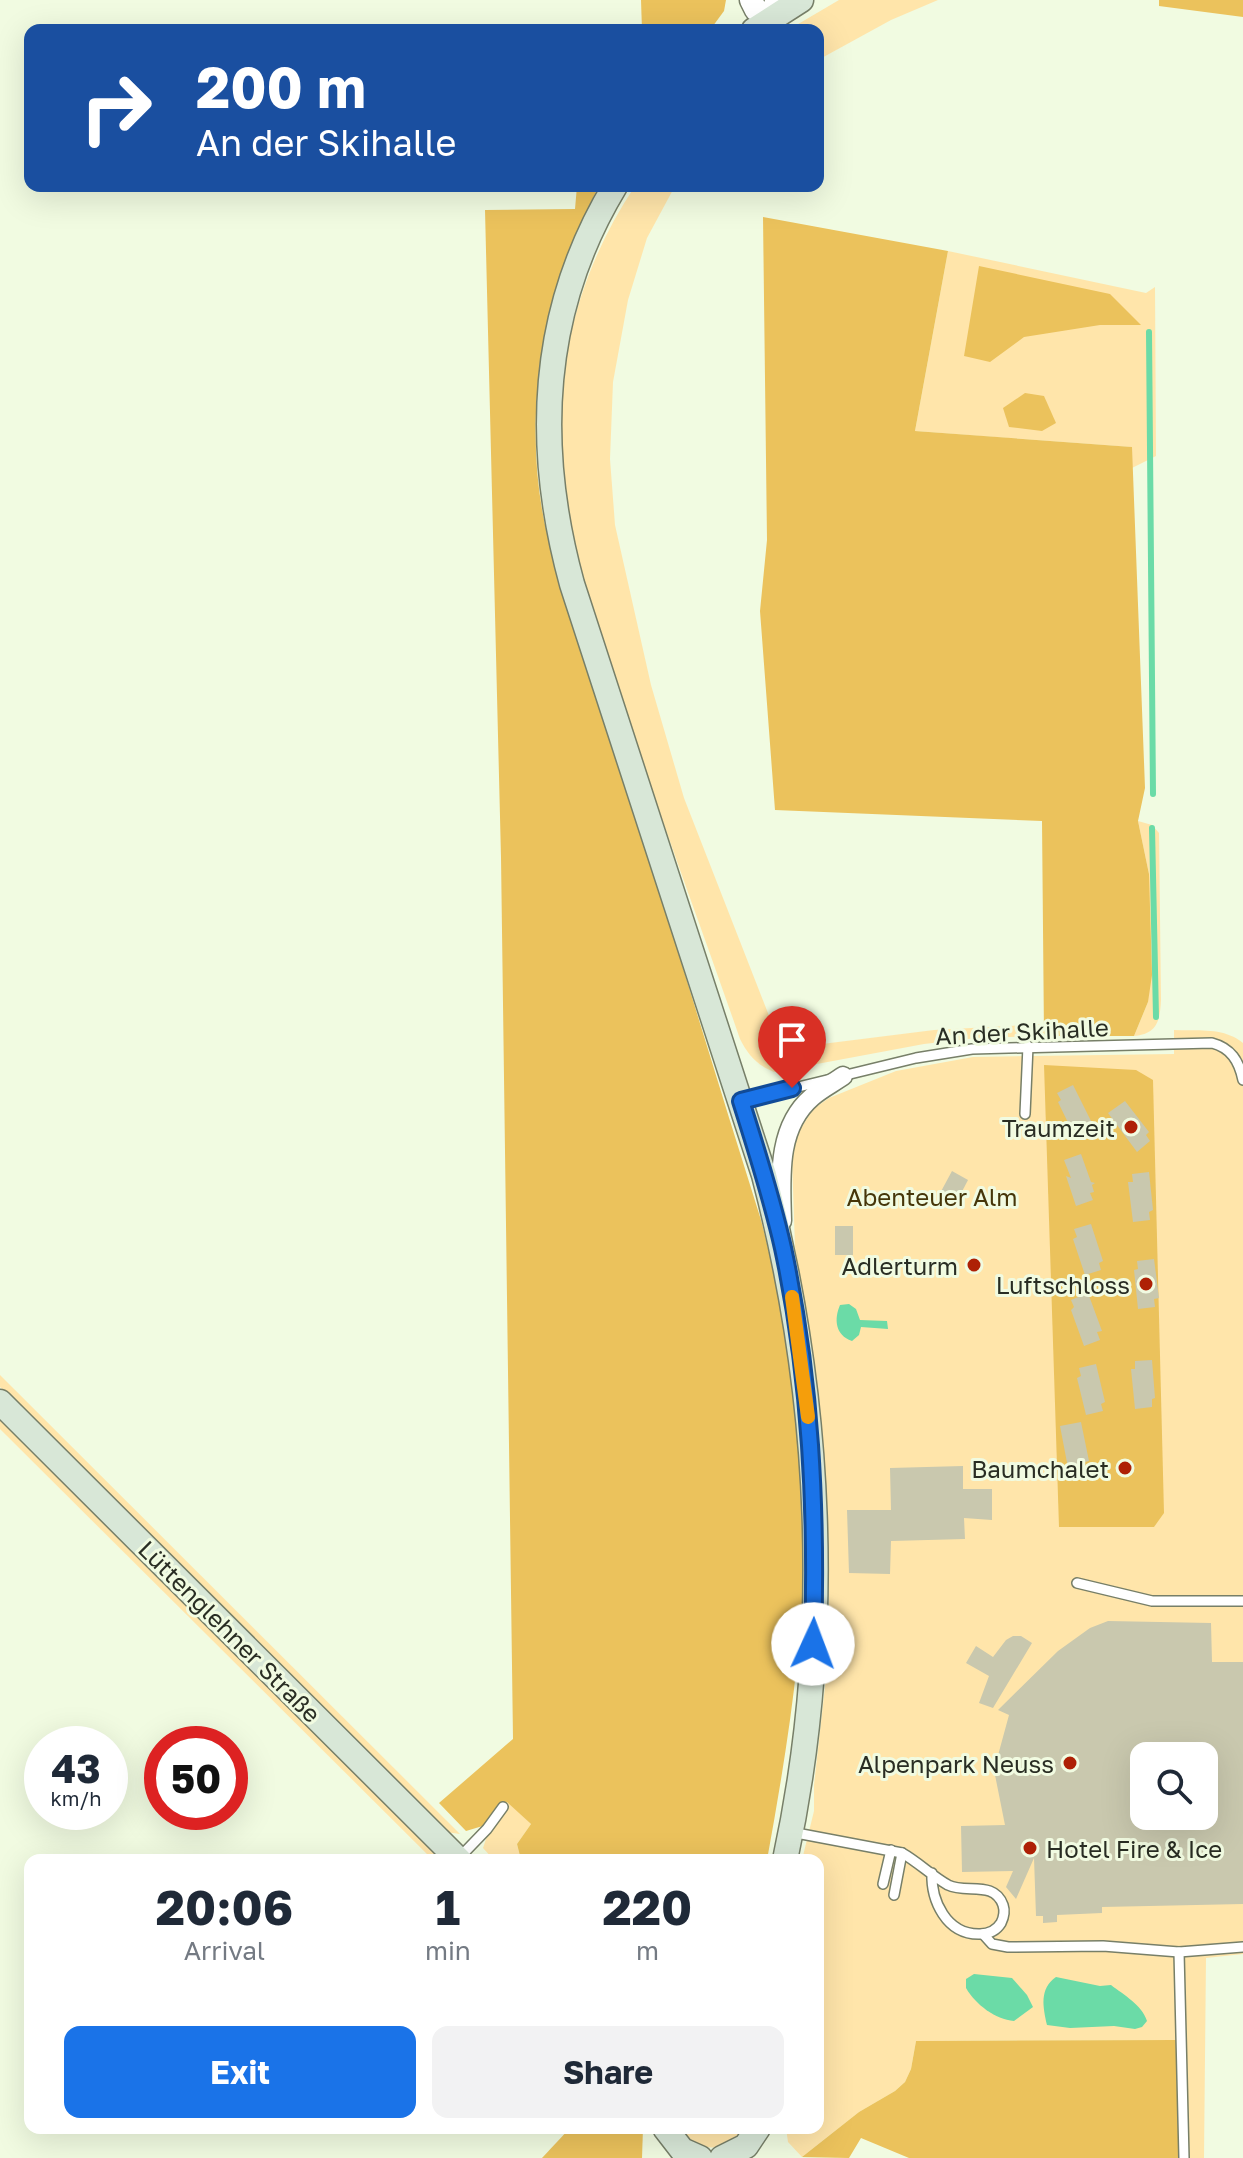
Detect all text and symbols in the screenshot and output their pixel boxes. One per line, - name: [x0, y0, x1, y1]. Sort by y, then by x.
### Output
- text: 200 m: [196, 53, 366, 120]
- icon: right: [64, 56, 168, 160]
- text: An der Skihalle: [196, 121, 456, 164]
- pin: [758, 1006, 826, 1088]
- street label: An der Skihalle: [935, 1012, 1109, 1050]
- icon: arrive: [770, 1018, 814, 1062]
- place label: Traumzeit: [1002, 1113, 1115, 1142]
- marker: Traumzeit: [1122, 1118, 1140, 1136]
- park label: Abenteuer Alm: [846, 1182, 1018, 1211]
- place label: Adlerturm: [841, 1251, 958, 1280]
- marker: Adlerturm: [965, 1256, 983, 1274]
- place label: Luftschloss: [996, 1270, 1130, 1299]
- marker: Luftschloss: [1137, 1275, 1155, 1293]
- place label: Baumchalet: [971, 1454, 1109, 1483]
- marker: Baumchalet: [1116, 1459, 1134, 1477]
- street label: Lüttenglehner Straße: [133, 1534, 327, 1728]
- position arrow: [771, 1602, 855, 1686]
- speed limit sign: 50: [144, 1726, 248, 1830]
- map controls: [1130, 1742, 1218, 1830]
- button: search: [1130, 1742, 1218, 1830]
- text: 43: [51, 1744, 101, 1792]
- place label: Alpenpark Neuss: [858, 1749, 1054, 1778]
- marker: Alpenpark Neuss: [1061, 1754, 1079, 1772]
- text: km/h: [51, 1786, 101, 1810]
- place label: Hotel Fire & Ice: [1046, 1834, 1222, 1863]
- marker: Hotel Fire & Ice: [1021, 1839, 1039, 1857]
- text: 20:06: [156, 1878, 293, 1936]
- text: 1: [435, 1878, 460, 1936]
- text: 220: [603, 1878, 692, 1936]
- text: Arrival: [184, 1935, 265, 1966]
- text: min: [425, 1935, 471, 1966]
- text: m: [636, 1935, 659, 1966]
- button: Exit: [64, 2026, 416, 2118]
- button: Share: [432, 2026, 784, 2118]

